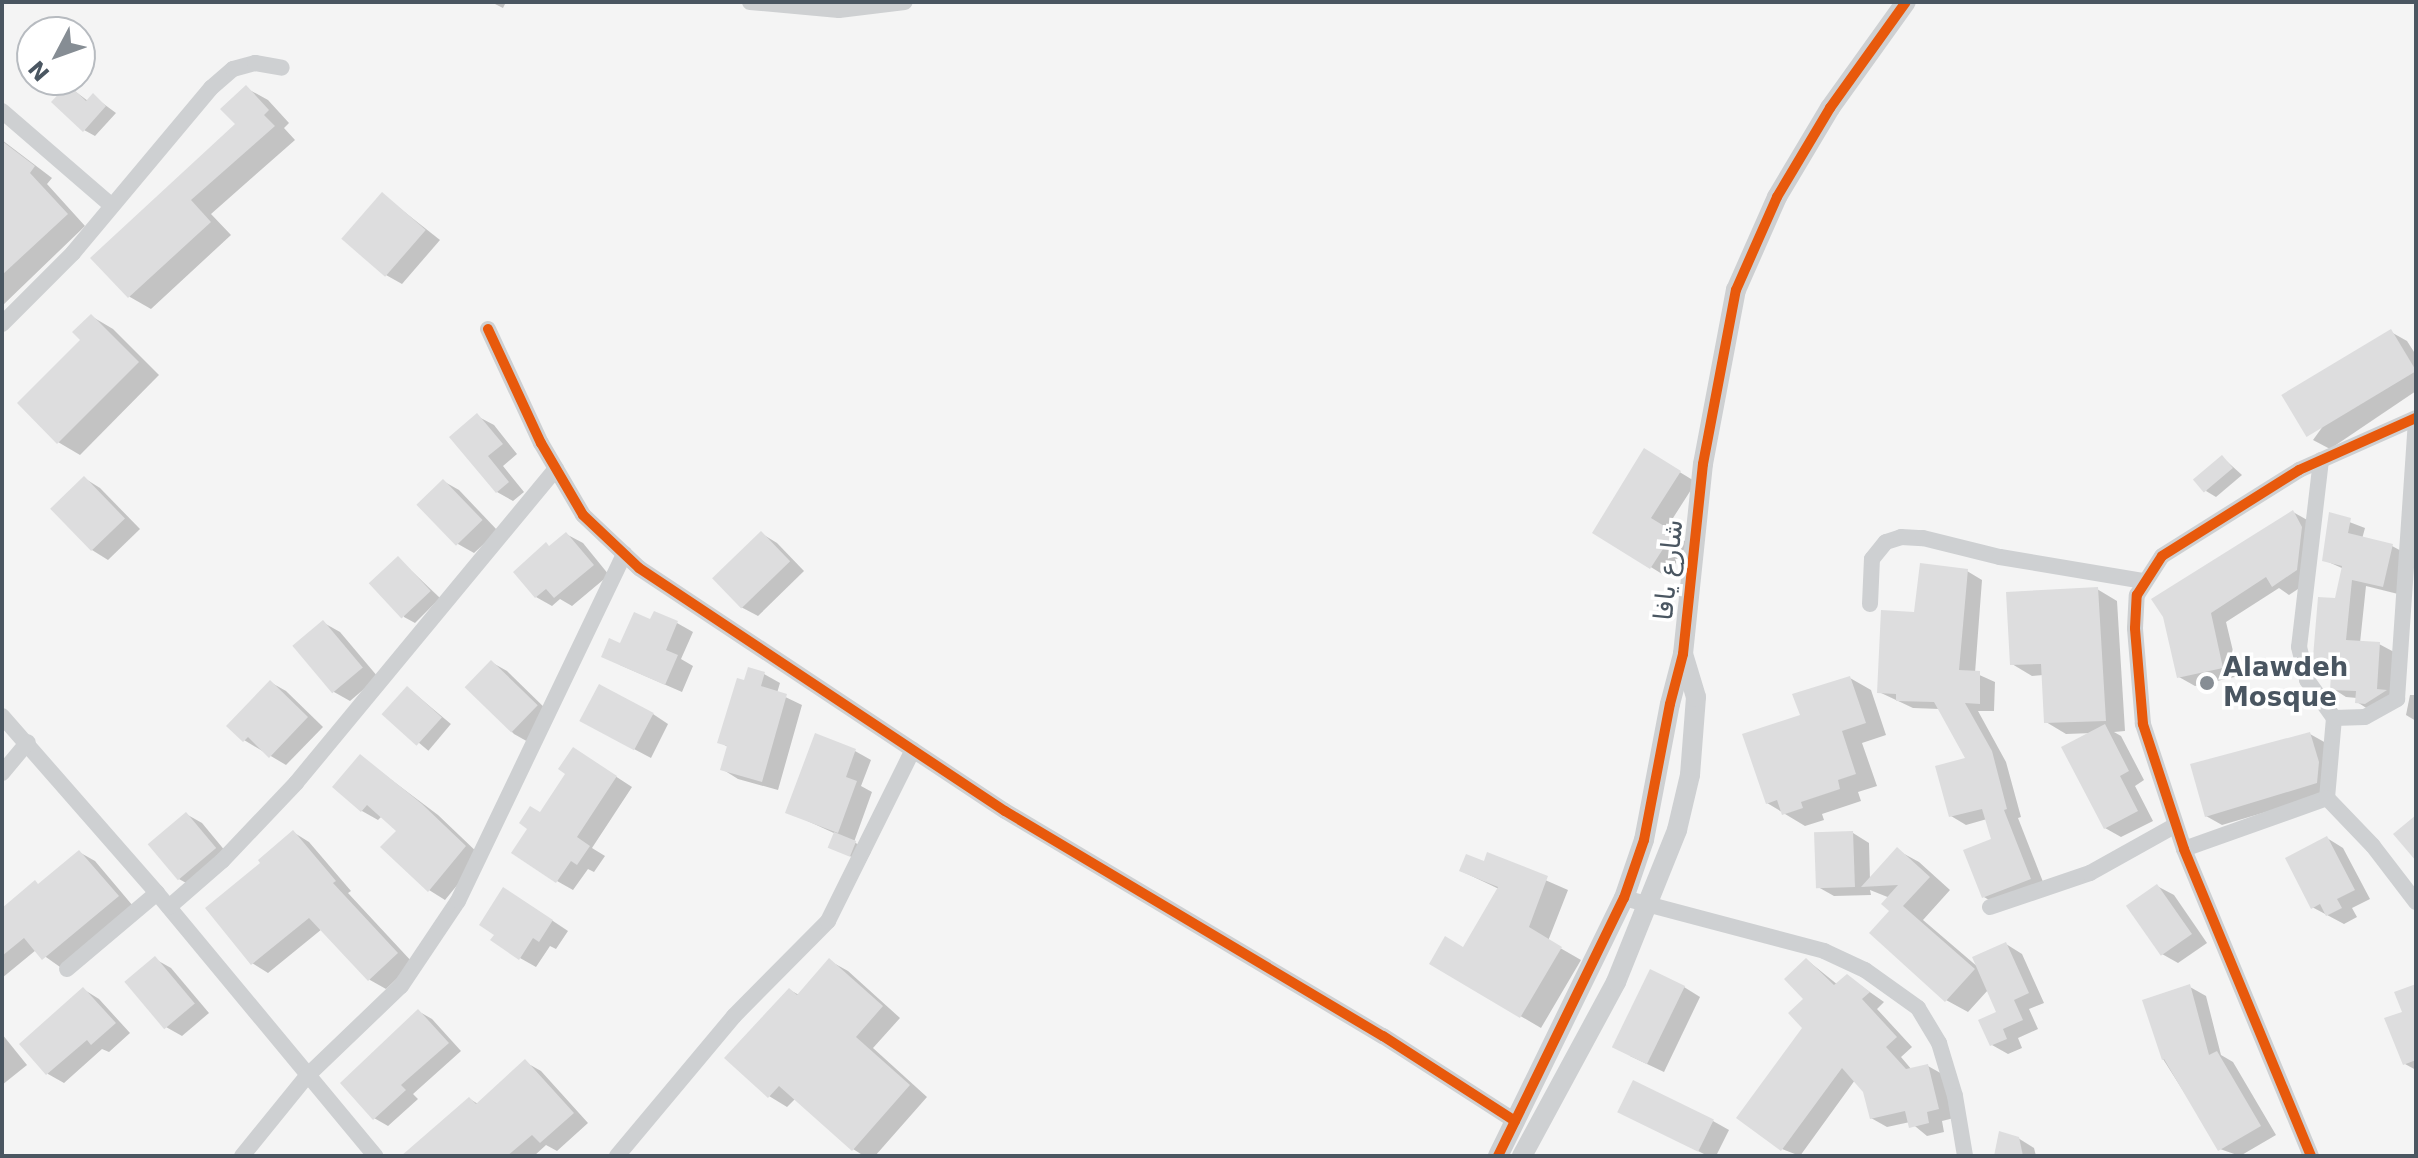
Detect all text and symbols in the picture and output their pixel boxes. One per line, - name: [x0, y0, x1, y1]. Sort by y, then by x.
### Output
- north arrow: [16, 16, 96, 96]
- text: N: [24, 56, 55, 86]
- street label: شارع يافا: [1648, 518, 1690, 622]
- place label: Alawdeh Mosque: [2223, 652, 2348, 714]
- marker: Alawdeh Mosque: [2198, 674, 2216, 692]

